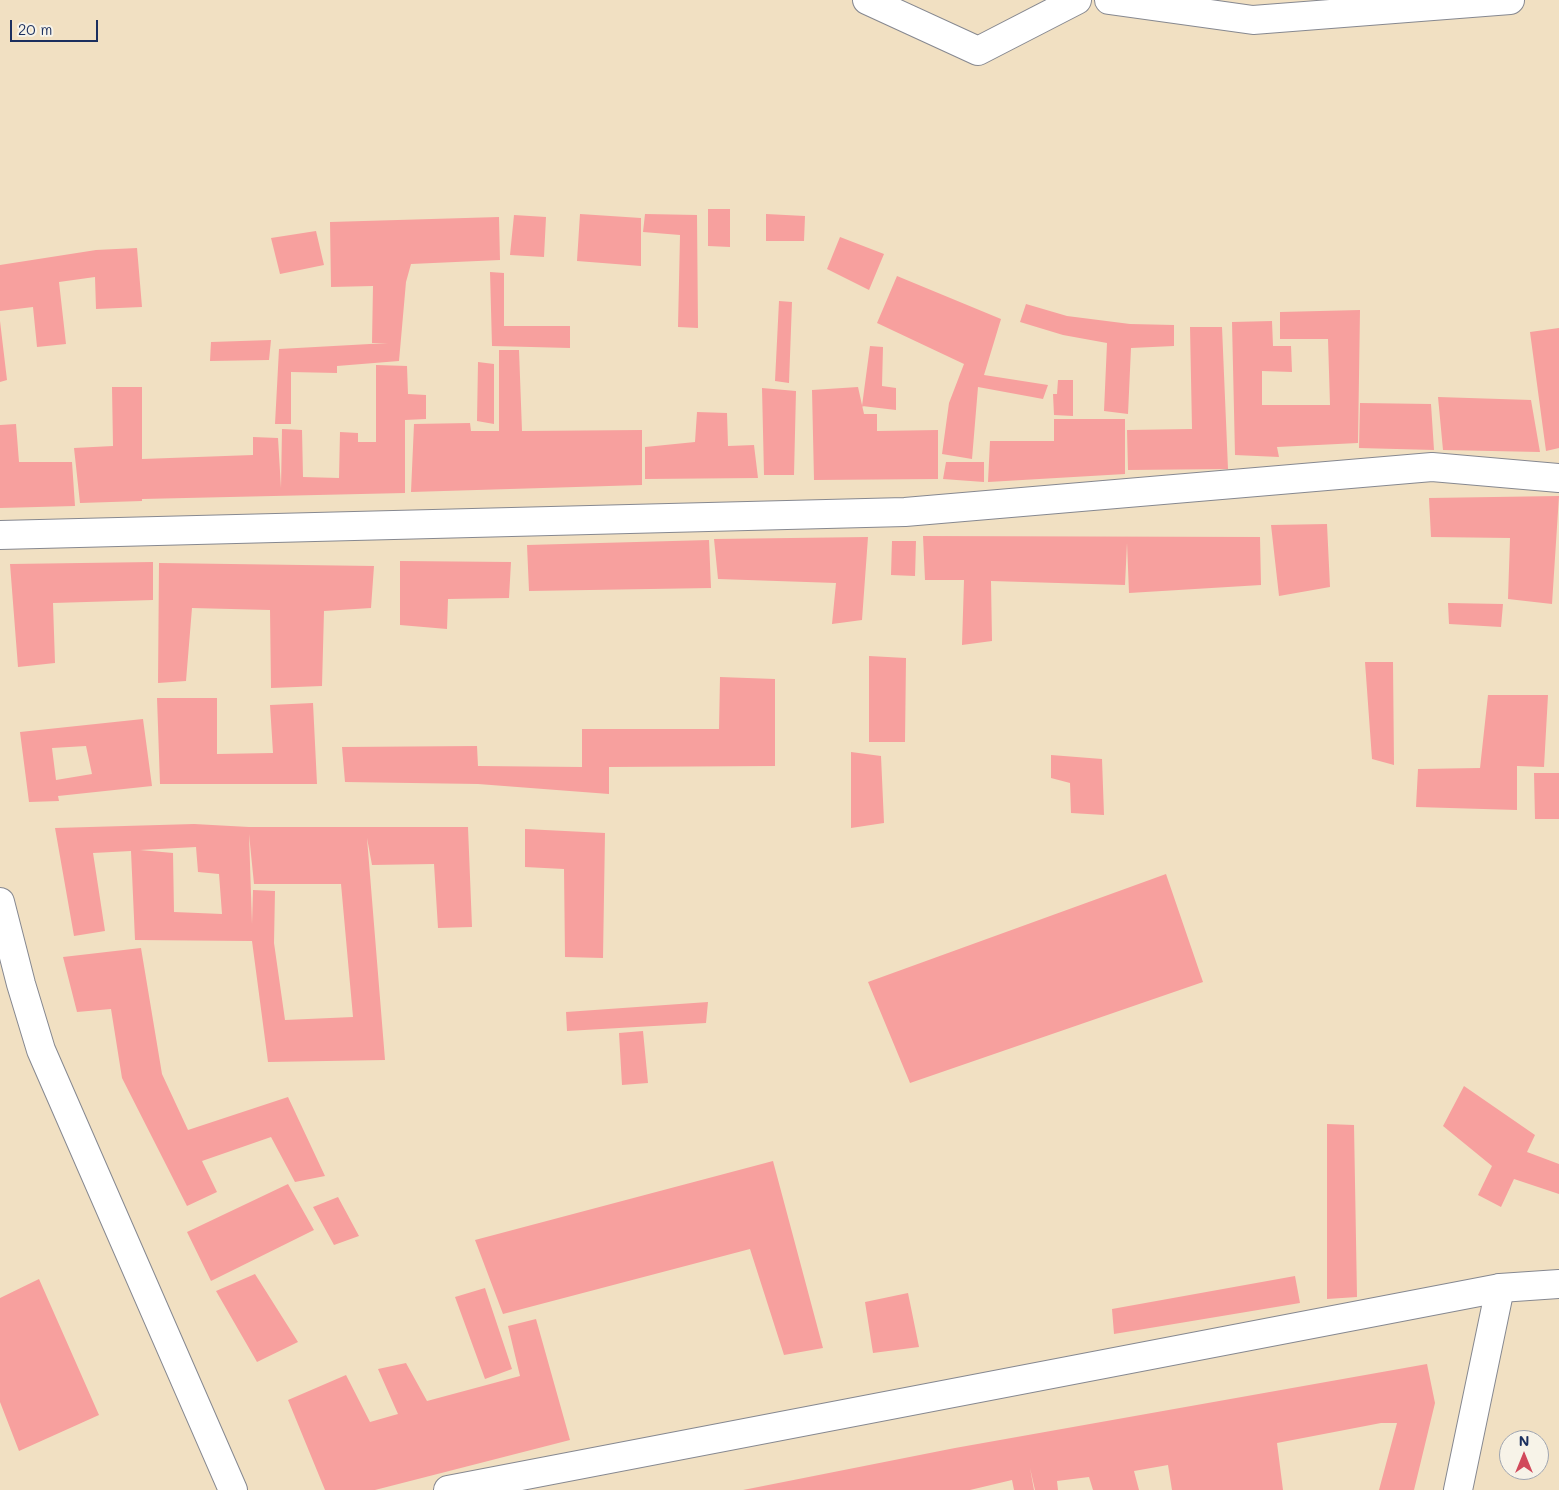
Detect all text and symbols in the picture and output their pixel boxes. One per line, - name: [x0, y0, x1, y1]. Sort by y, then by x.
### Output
- scale bar: [12, 10, 100, 42]
- text: 20 m: [18, 19, 52, 39]
- north arrow: [1499, 1430, 1549, 1480]
- text: N: [1519, 1431, 1529, 1450]

